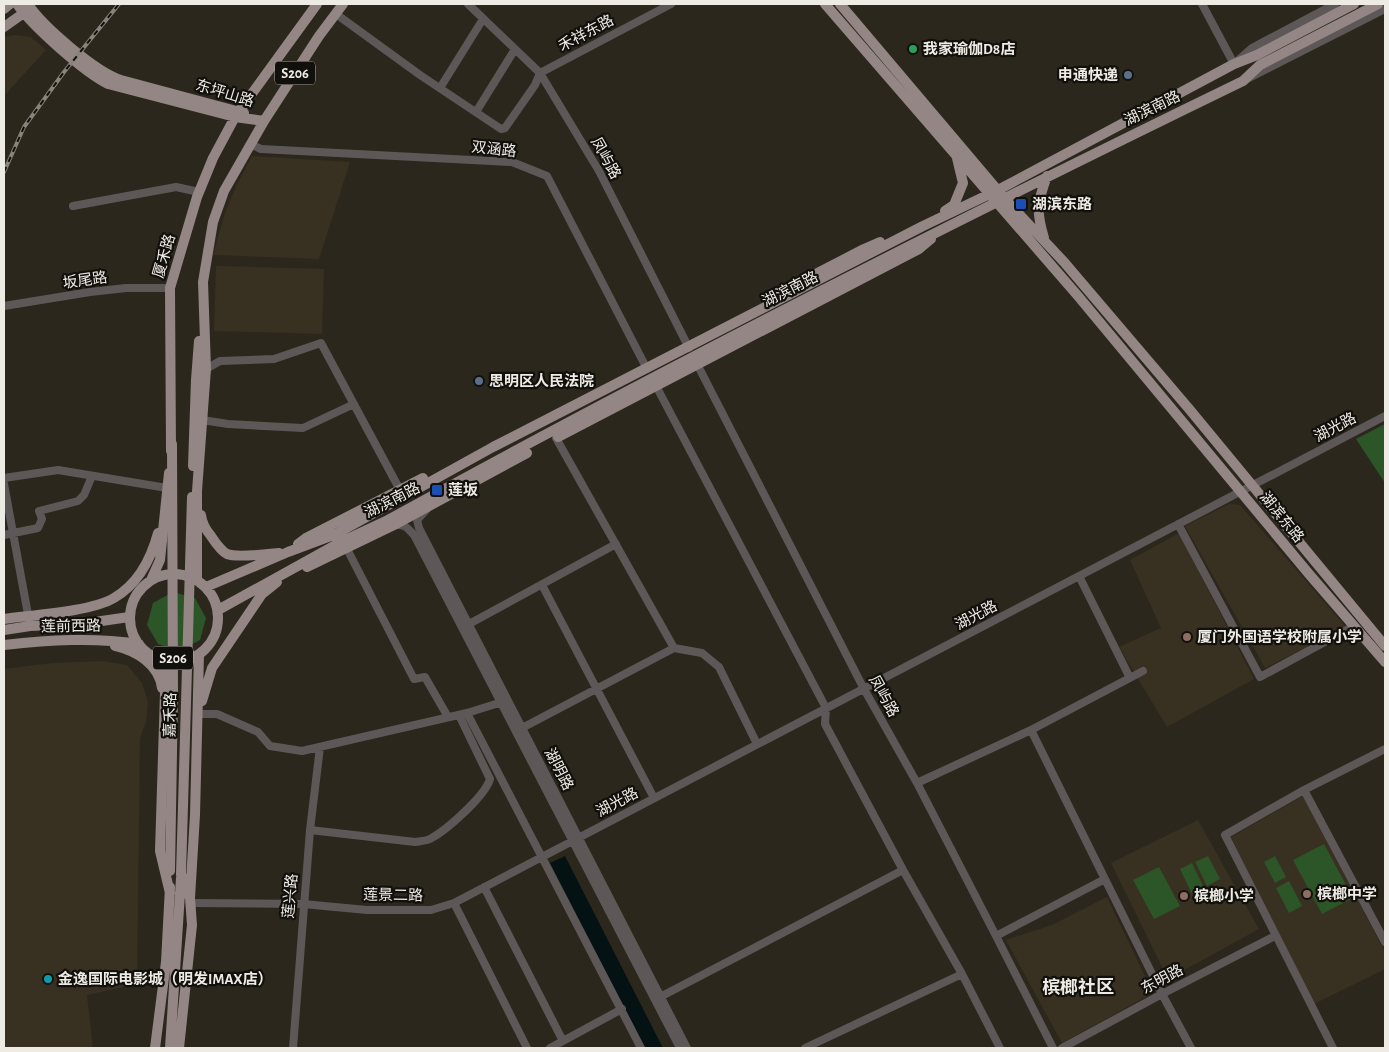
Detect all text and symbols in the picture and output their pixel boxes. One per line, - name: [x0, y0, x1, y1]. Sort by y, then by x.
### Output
- street label: 禾祥东路: [556, 12, 616, 54]
- place label: 我家瑜伽D8店: [923, 40, 1015, 57]
- marker: 我家瑜伽D8店: [907, 43, 919, 55]
- road number: S206: [275, 62, 315, 84]
- place label: 申通快递: [1058, 67, 1118, 83]
- marker: 申通快递: [1122, 69, 1134, 81]
- street label: 东坪山路: [194, 77, 256, 109]
- street label: 湖滨南路: [1122, 88, 1182, 128]
- street label: 凤屿路: [588, 134, 624, 182]
- street label: 双涵路: [471, 139, 517, 159]
- place label: 湖滨东路: [1032, 196, 1092, 212]
- marker: 湖滨东路: [1014, 197, 1028, 211]
- street label: 厦禾路: [150, 232, 178, 280]
- street label: 湖滨南路: [760, 268, 820, 310]
- street label: 坂尾路: [62, 269, 108, 291]
- place label: 思明区人民法院: [489, 373, 594, 389]
- marker: 思明区人民法院: [473, 375, 485, 387]
- street label: 湖光路: [1311, 409, 1359, 445]
- street label: 湖滨南路: [362, 479, 422, 521]
- place label: 莲坂: [448, 482, 478, 498]
- marker: 莲坂: [430, 483, 444, 497]
- street label: 湖滨东路: [1257, 489, 1307, 545]
- street label: 湖光路: [952, 597, 1000, 633]
- street label: 莲前西路: [41, 617, 101, 635]
- place label: 厦门外国语学校附属小学: [1197, 628, 1362, 645]
- marker: 厦门外国语学校附属小学: [1181, 631, 1193, 643]
- road number: S206: [153, 646, 193, 670]
- street label: 凤屿路: [866, 672, 902, 720]
- street label: 嘉禾路: [162, 692, 178, 738]
- street label: 湖明路: [542, 745, 576, 793]
- street label: 湖光路: [593, 784, 641, 820]
- street label: 莲兴路: [280, 873, 300, 919]
- place label: 槟榔中学: [1317, 885, 1377, 902]
- street label: 莲景二路: [363, 886, 423, 904]
- place label: 槟榔小学: [1194, 887, 1254, 904]
- marker: 槟榔中学: [1301, 888, 1313, 900]
- marker: 槟榔小学: [1178, 890, 1190, 902]
- street label: 东明路: [1138, 961, 1186, 997]
- place label: 金逸国际电影城（明发IMAX店）: [58, 970, 272, 987]
- marker: 金逸国际电影城（明发IMAX店）: [42, 973, 54, 985]
- district label: 槟榔社区: [1042, 977, 1114, 997]

